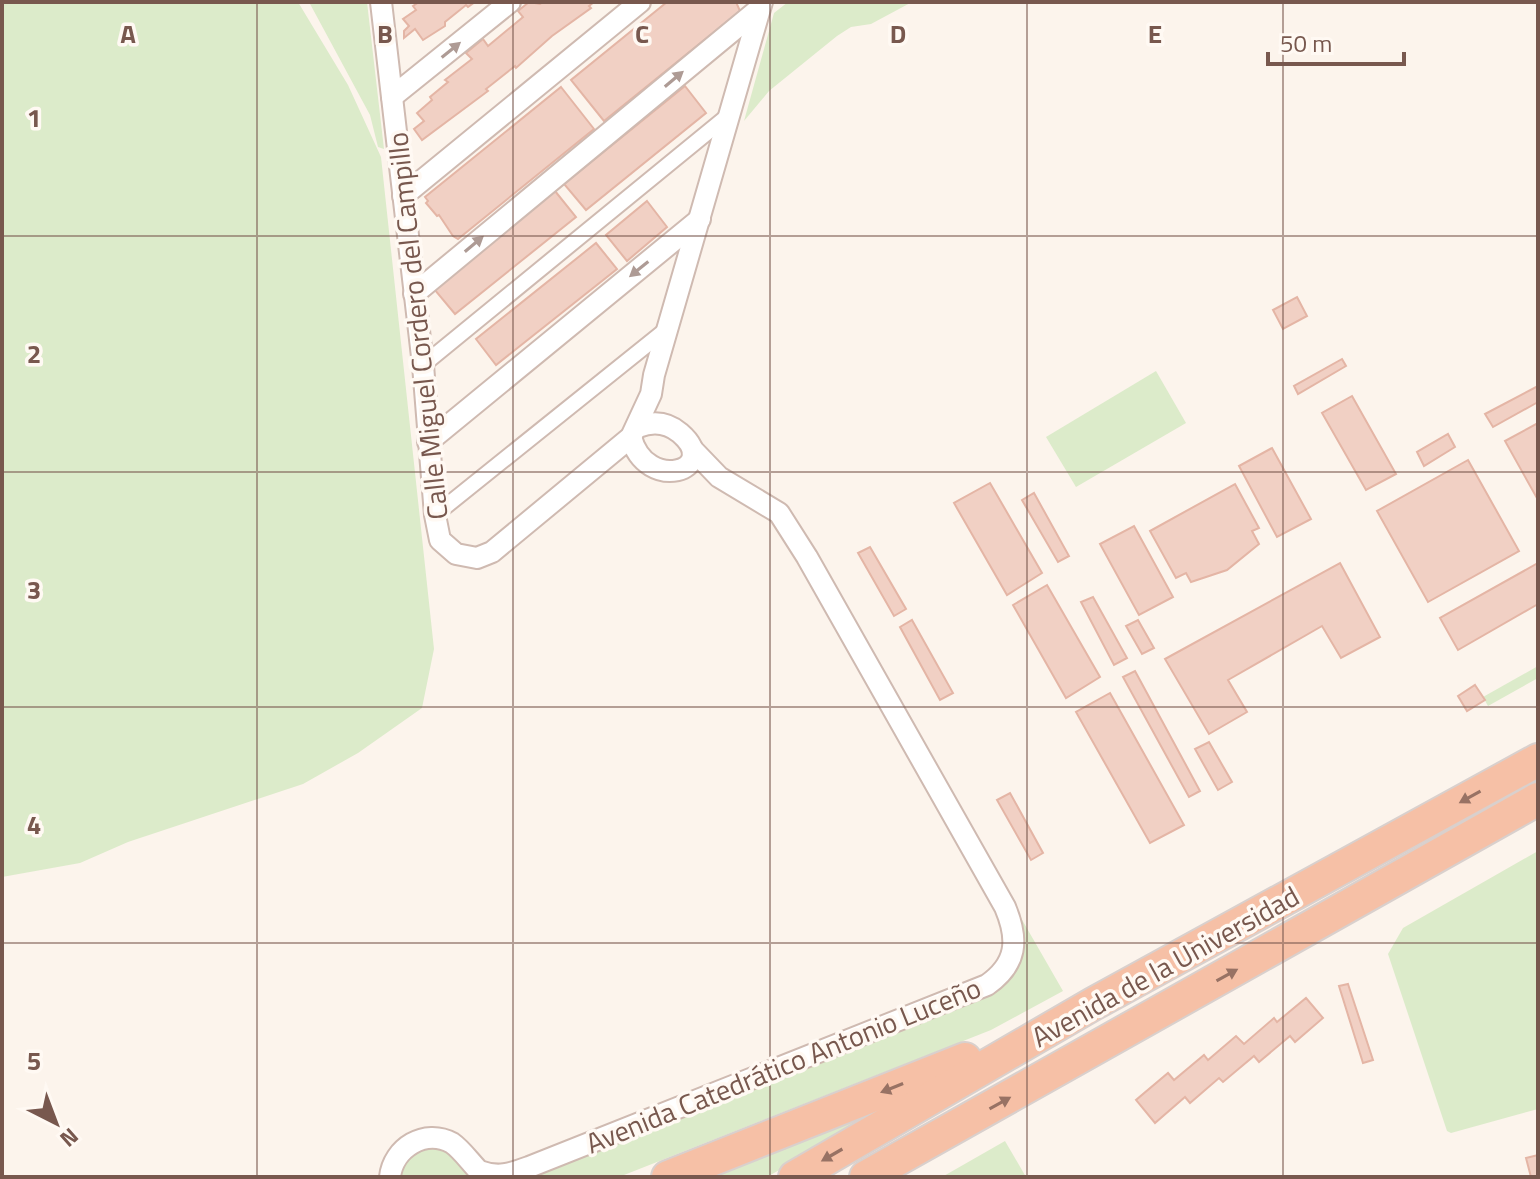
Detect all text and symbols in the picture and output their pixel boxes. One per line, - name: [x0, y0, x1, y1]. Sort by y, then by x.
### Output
- text: A: [120, 14, 136, 53]
- text: B: [377, 14, 393, 53]
- text: C: [635, 14, 649, 53]
- text: D: [890, 14, 906, 53]
- text: E: [1148, 14, 1162, 53]
- scale bar: [1268, 16, 1404, 66]
- text: 50 m: [1280, 25, 1332, 61]
- one-way arrow: [441, 42, 461, 58]
- one-way arrow: [664, 71, 684, 88]
- text: 1: [27, 98, 41, 137]
- street label: Calle Miguel Cordero del Campillo: [375, 130, 459, 522]
- one-way arrow: [464, 236, 484, 253]
- one-way arrow: [629, 260, 650, 277]
- text: 2: [27, 334, 41, 373]
- text: 3: [27, 570, 41, 609]
- one-way arrow: [1458, 791, 1481, 804]
- text: 4: [27, 805, 41, 844]
- street label: Avenida de la Universidad: [1023, 874, 1307, 1058]
- street label: Avenida Catedrático Antonio Luceño: [579, 966, 987, 1164]
- one-way arrow: [1216, 969, 1238, 983]
- text: 5: [27, 1041, 41, 1080]
- one-way arrow: [880, 1082, 904, 1095]
- north arrow: [16, 1083, 96, 1163]
- one-way arrow: [989, 1096, 1011, 1110]
- text: N: [52, 1120, 86, 1156]
- one-way arrow: [821, 1148, 843, 1162]

